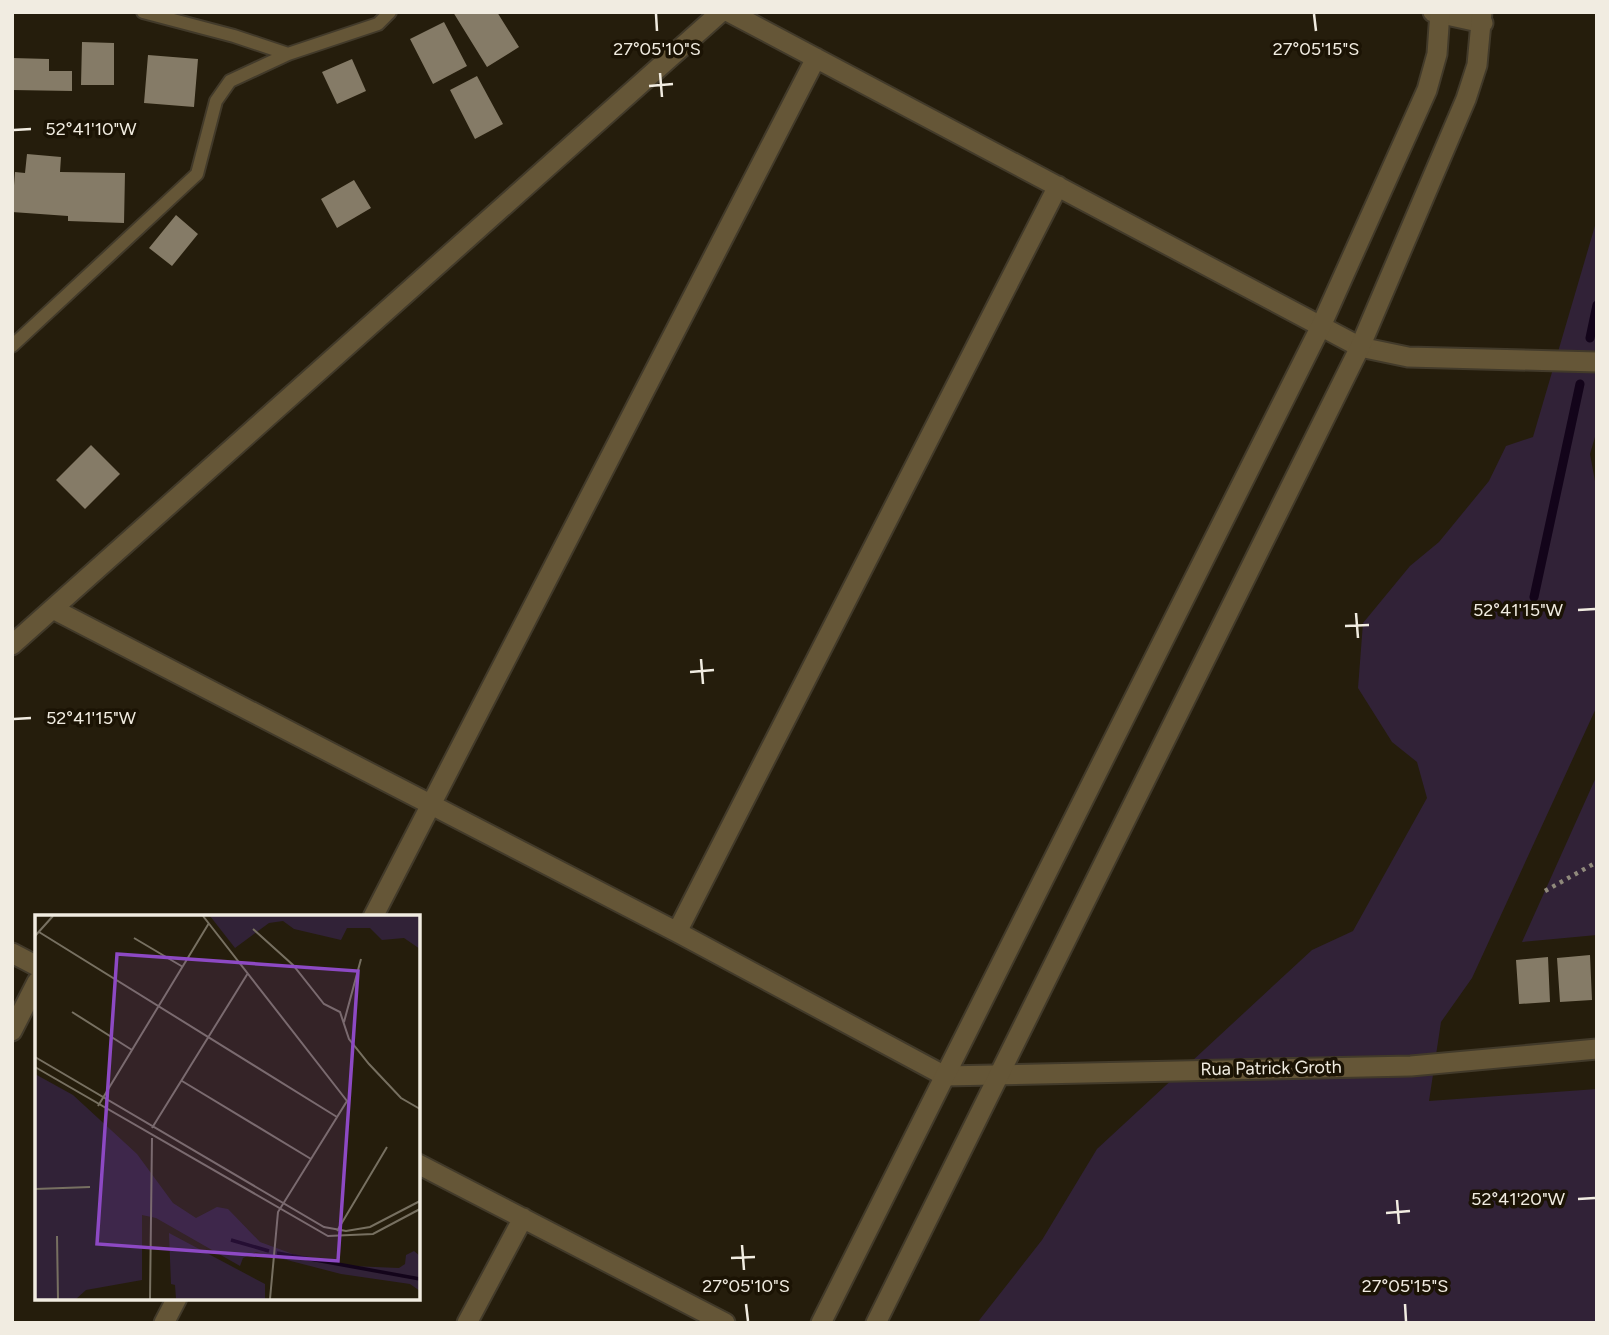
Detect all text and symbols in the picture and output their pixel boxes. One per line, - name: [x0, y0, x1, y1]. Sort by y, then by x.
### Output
- text: 27°05'10"S: [613, 38, 701, 60]
- text: 27°05'15"S: [1273, 38, 1359, 60]
- text: 52°41'10"W: [45, 118, 137, 140]
- text: 52°41'15"W: [1473, 599, 1564, 621]
- text: 52°41'15"W: [46, 707, 137, 729]
- inset map: [35, 915, 420, 1300]
- street label: Rua Patrick Groth: [1200, 1056, 1342, 1080]
- text: 52°41'20"W: [1471, 1188, 1566, 1210]
- text: 27°05'10"S: [702, 1275, 790, 1297]
- text: 27°05'15"S: [1362, 1275, 1448, 1297]

